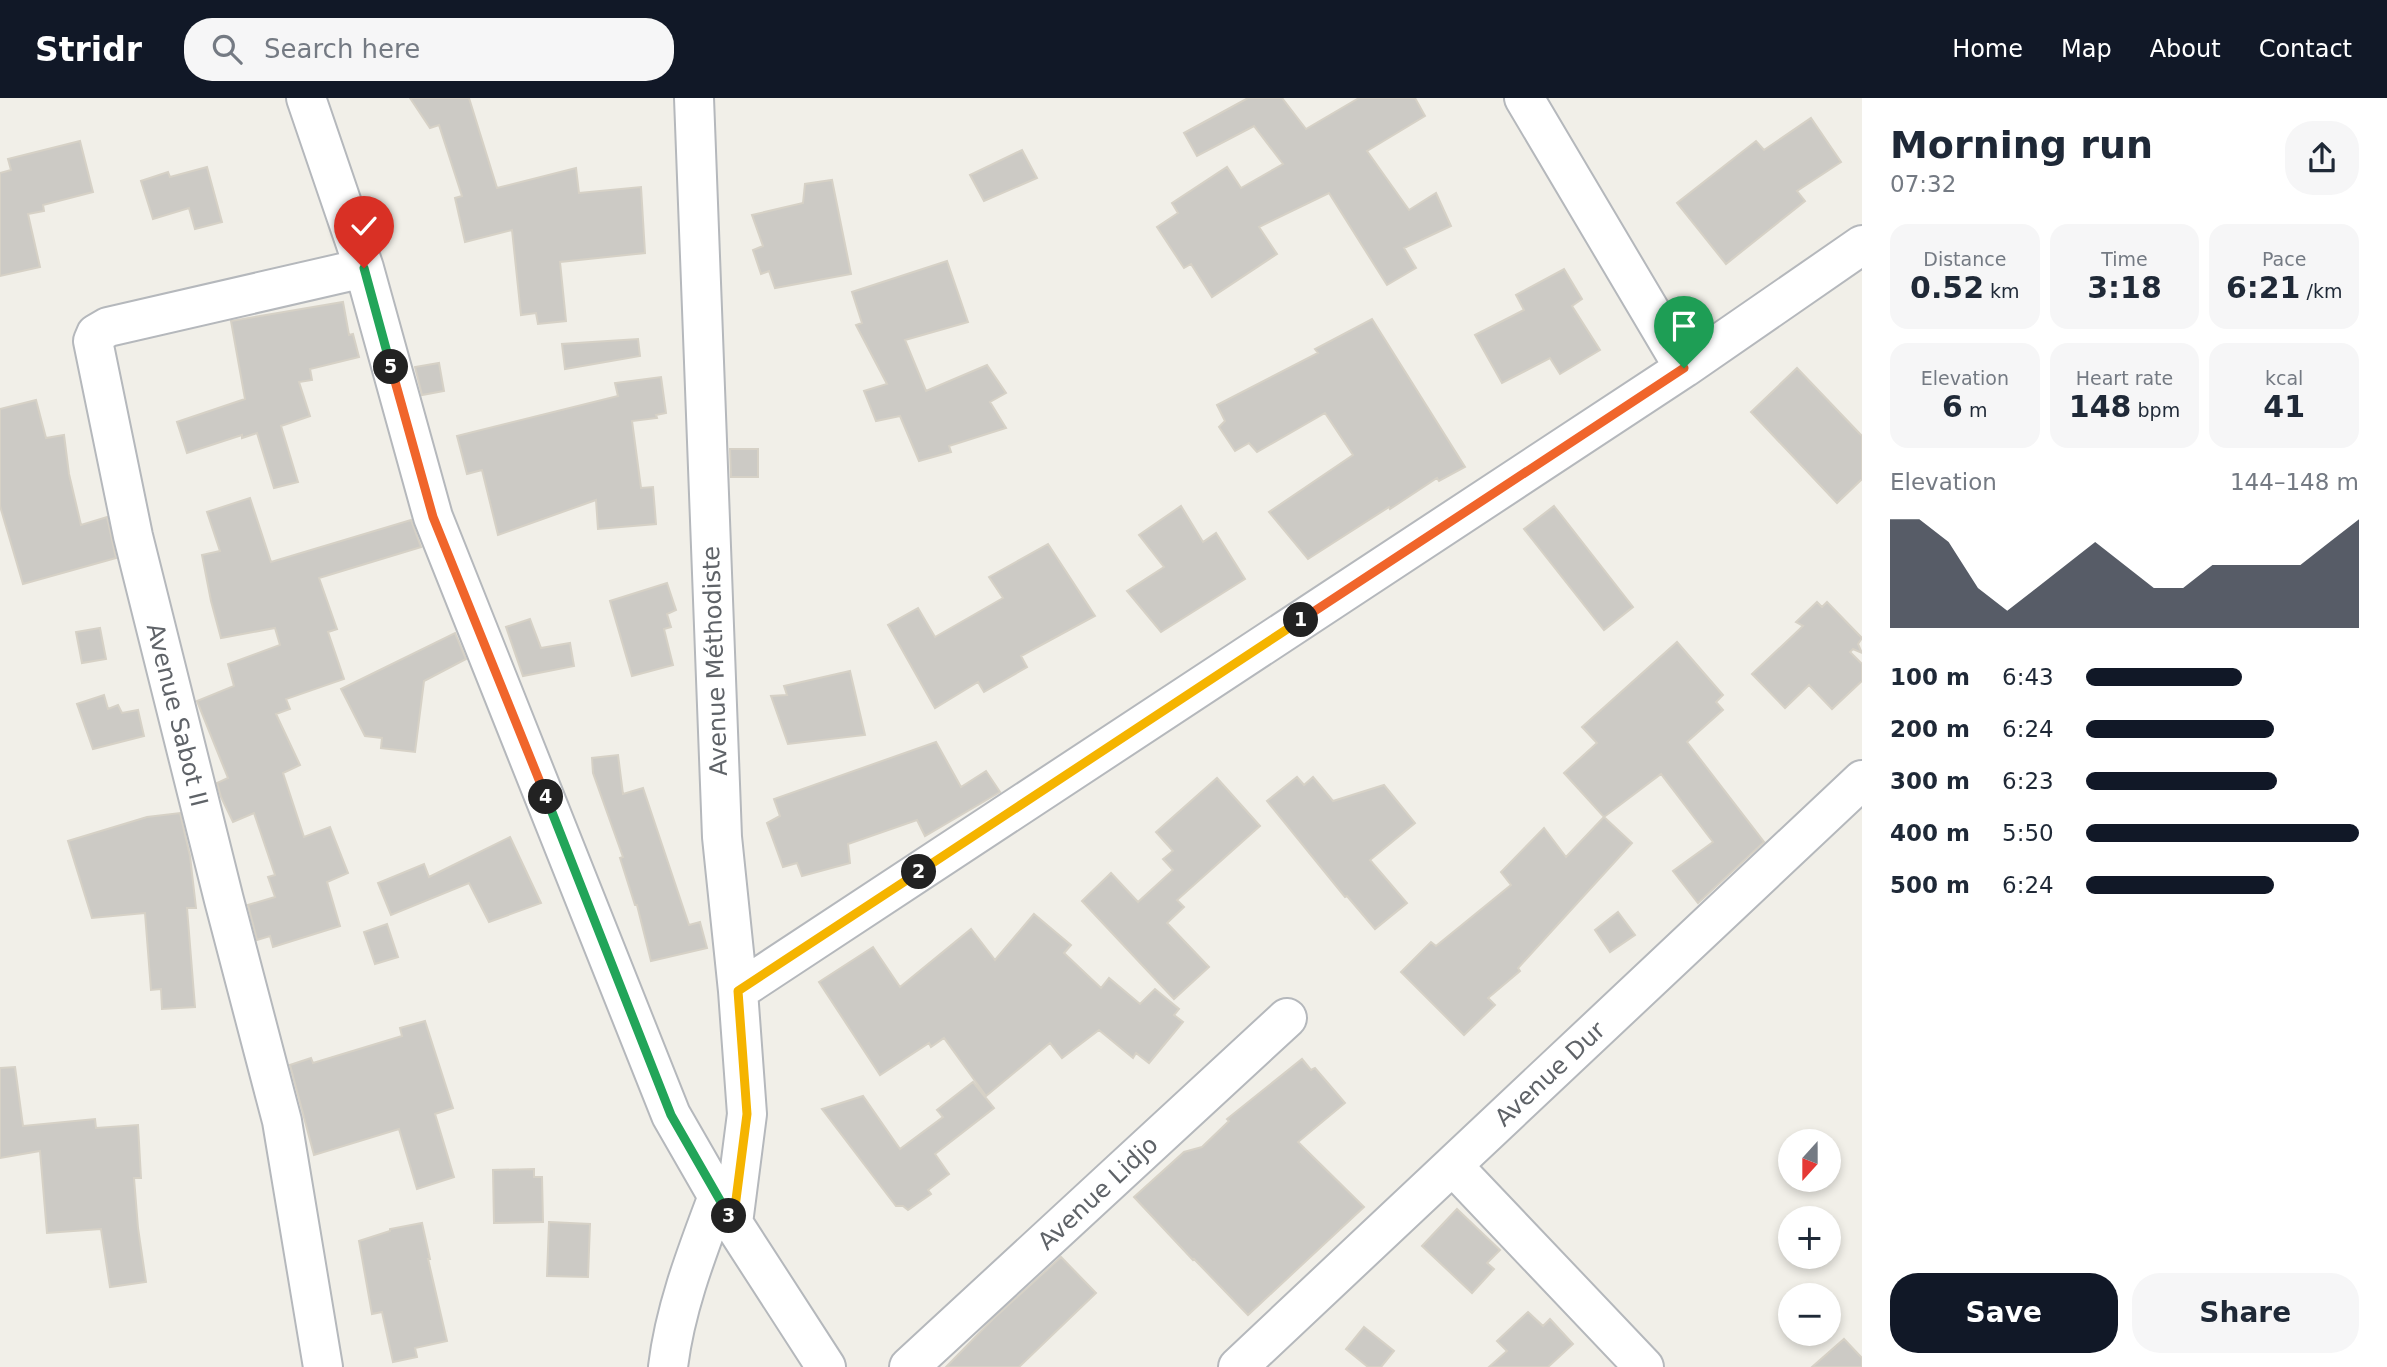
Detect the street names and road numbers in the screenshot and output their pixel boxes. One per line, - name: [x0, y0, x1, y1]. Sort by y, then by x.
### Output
- street label: Avenue Méthodiste: [697, 546, 733, 776]
- street label: Avenue Sabot II: [141, 620, 213, 810]
- street label: Avenue Dur: [1489, 1016, 1611, 1132]
- street label: Avenue Lidjo: [1032, 1130, 1164, 1256]

